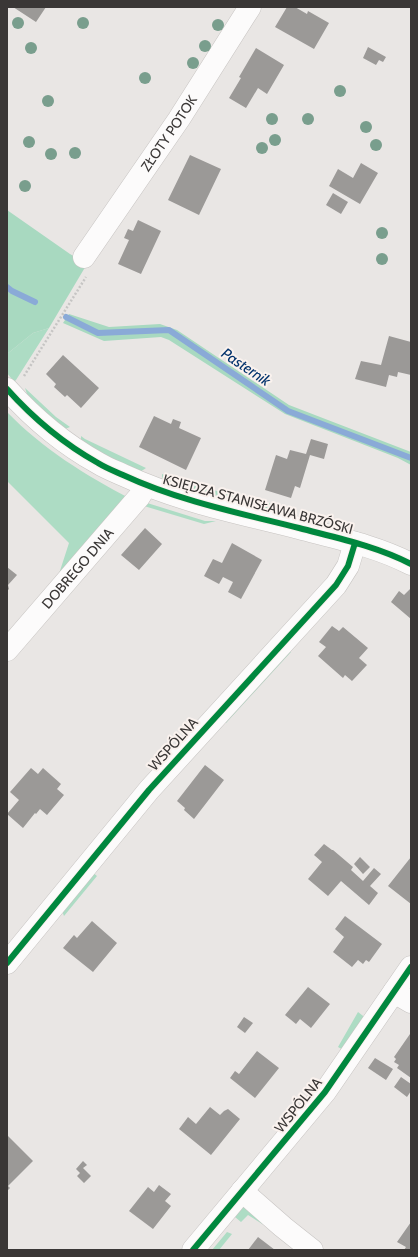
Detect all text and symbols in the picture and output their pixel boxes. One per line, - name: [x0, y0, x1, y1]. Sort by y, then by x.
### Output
- street label: ZŁOTY POTOK: [137, 92, 201, 175]
- water label: Pasternik: [218, 344, 274, 390]
- street label: KSIĘDZA STANISŁAWA BRZÓSKI: [161, 470, 355, 538]
- street label: DOBREGO DNIA: [38, 524, 118, 612]
- street label: WSPÓLNA: [144, 713, 202, 774]
- street label: WSPÓLNA: [270, 1074, 326, 1136]

